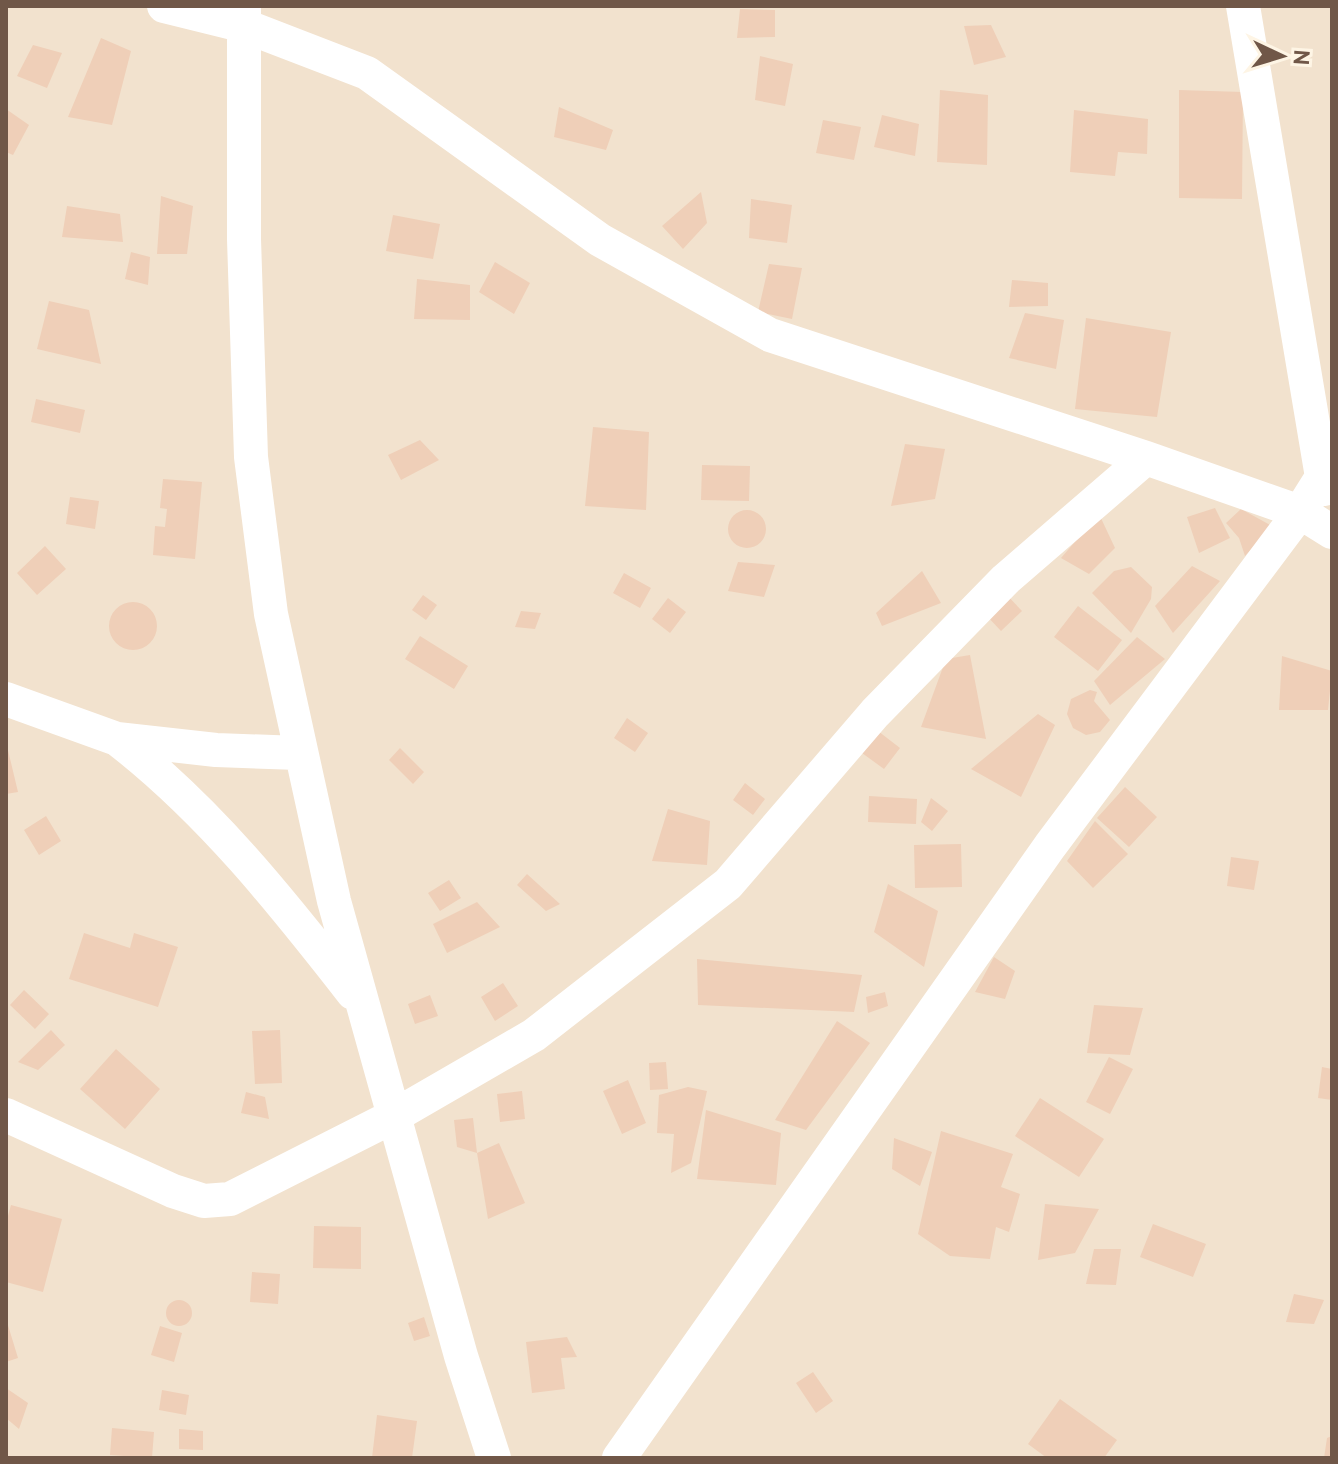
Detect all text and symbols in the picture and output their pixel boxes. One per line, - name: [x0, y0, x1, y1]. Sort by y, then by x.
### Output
- north arrow: [1242, 16, 1322, 96]
- text: N: [1285, 48, 1313, 66]

